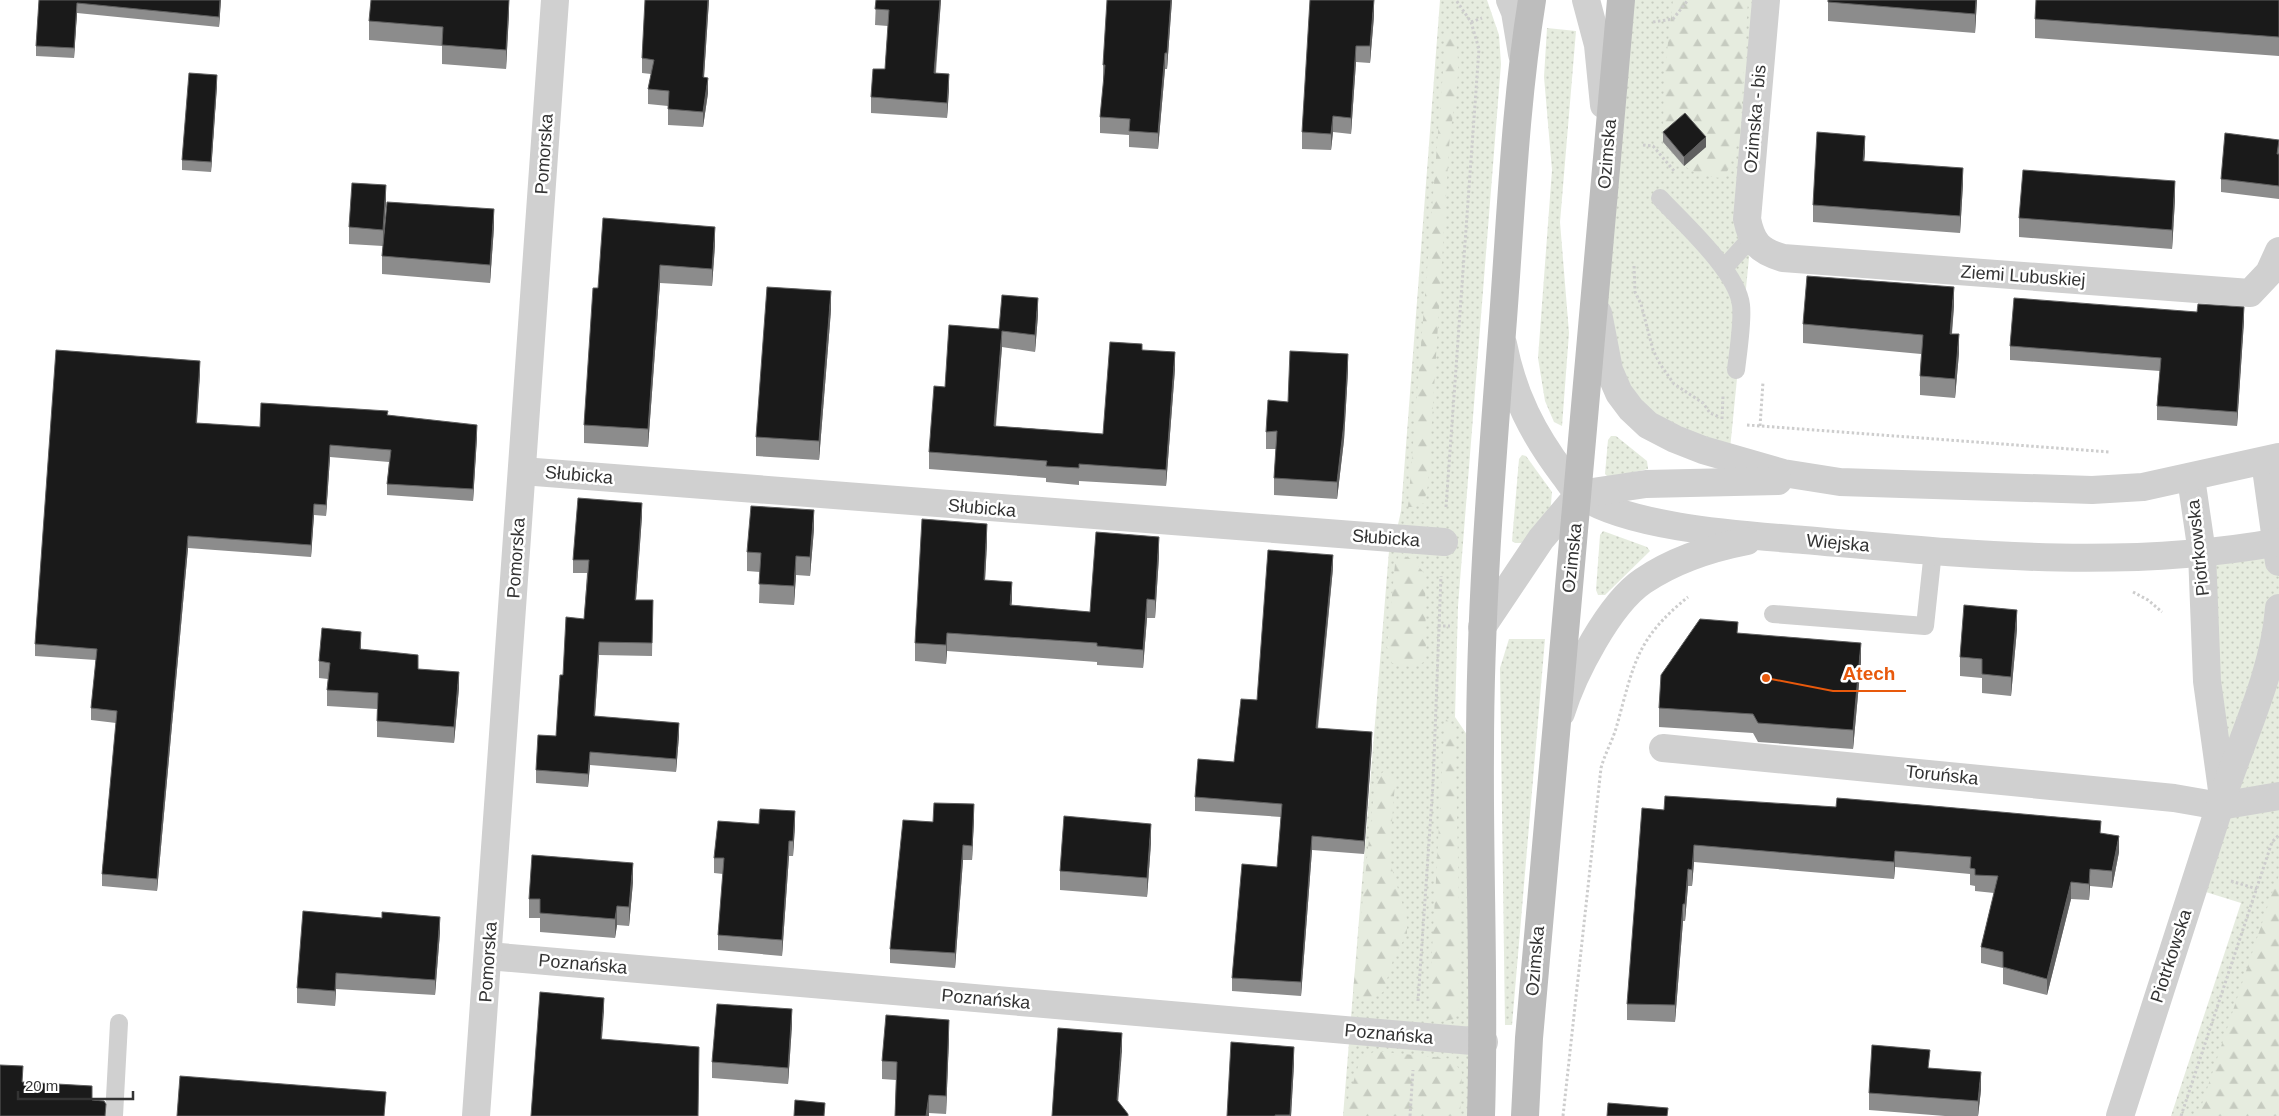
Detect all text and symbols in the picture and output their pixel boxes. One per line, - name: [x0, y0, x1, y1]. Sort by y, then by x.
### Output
- street label: Ozimska - bis: [1740, 64, 1770, 174]
- street label: Pomorska: [531, 112, 557, 195]
- street label: Ozimska: [1594, 117, 1620, 190]
- street label: Ziemi Lubuskiej: [1960, 262, 2086, 290]
- street label: Słubicka: [544, 462, 615, 488]
- street label: Słubicka: [947, 495, 1018, 521]
- street label: Piotrkowska: [2183, 498, 2213, 597]
- street label: Pomorska: [503, 516, 529, 599]
- street label: Ozimska: [1558, 521, 1586, 594]
- street label: Słubicka: [1351, 526, 1422, 550]
- street label: Wiejska: [1806, 530, 1871, 556]
- callout: Atech: [1833, 657, 1906, 691]
- text: Atech: [1843, 663, 1895, 684]
- street label: Toruńska: [1905, 761, 1980, 789]
- street label: Piotrkowska: [2146, 906, 2196, 1005]
- street label: Pomorska: [475, 920, 501, 1003]
- street label: Ozimska: [1522, 924, 1548, 997]
- street label: Poznańska: [538, 950, 629, 978]
- street label: Poznańska: [941, 985, 1032, 1013]
- street label: Poznańska: [1344, 1020, 1435, 1048]
- scale bar: [18, 1068, 132, 1100]
- text: 20 m: [25, 1077, 58, 1094]

